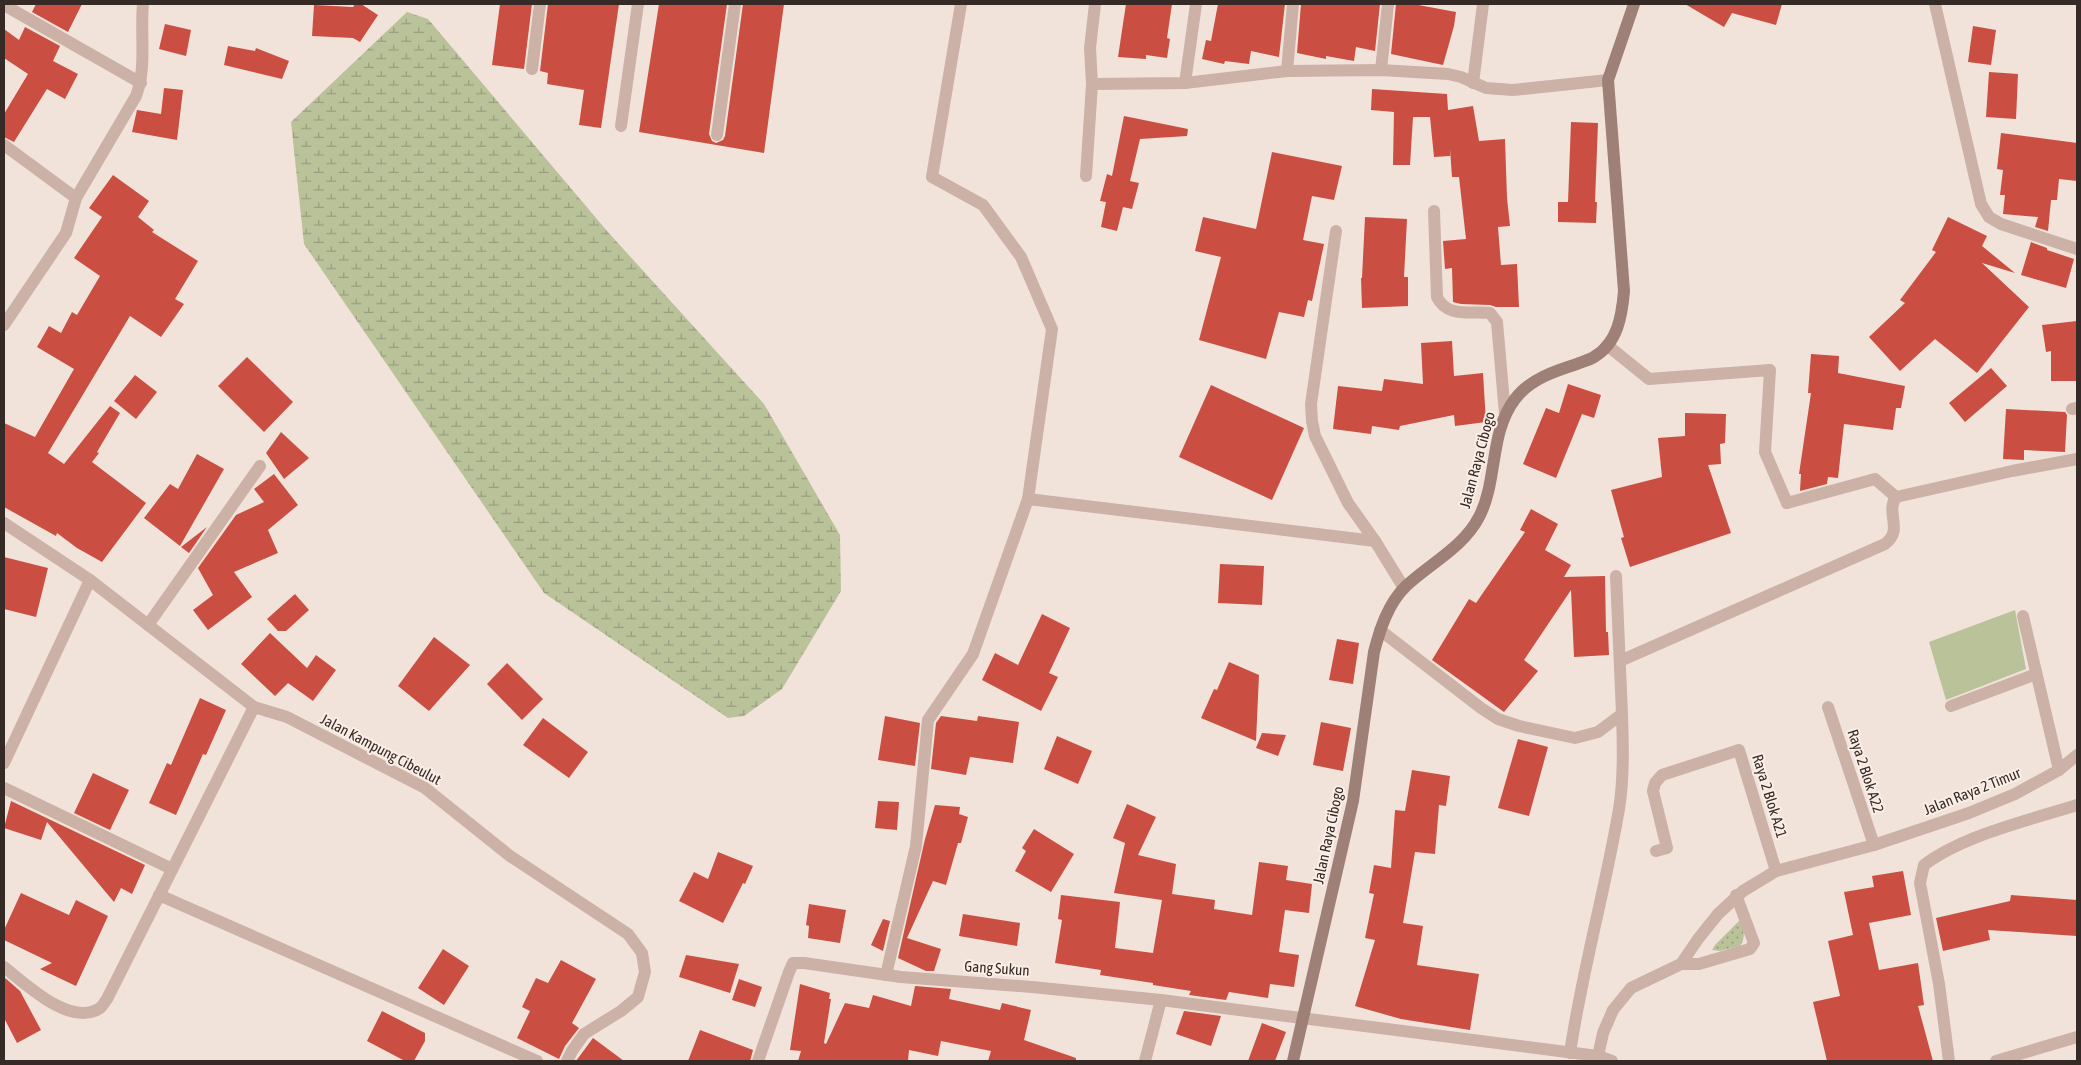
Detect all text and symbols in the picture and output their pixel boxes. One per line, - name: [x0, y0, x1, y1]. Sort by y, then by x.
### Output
- street label: Jalan Raya Cibogo: [1456, 410, 1498, 510]
- street label: Jalan Kampung Cibeulut: [318, 710, 444, 788]
- street label: Raya 2 Blok A22: [1845, 727, 1887, 815]
- street label: Raya 2 Blok A21: [1749, 752, 1791, 840]
- street label: Jalan Raya 2 Timur: [1921, 764, 2023, 818]
- street label: Jalan Raya Cibogo: [1309, 785, 1347, 885]
- street label: Gang Sukun: [964, 957, 1030, 979]

